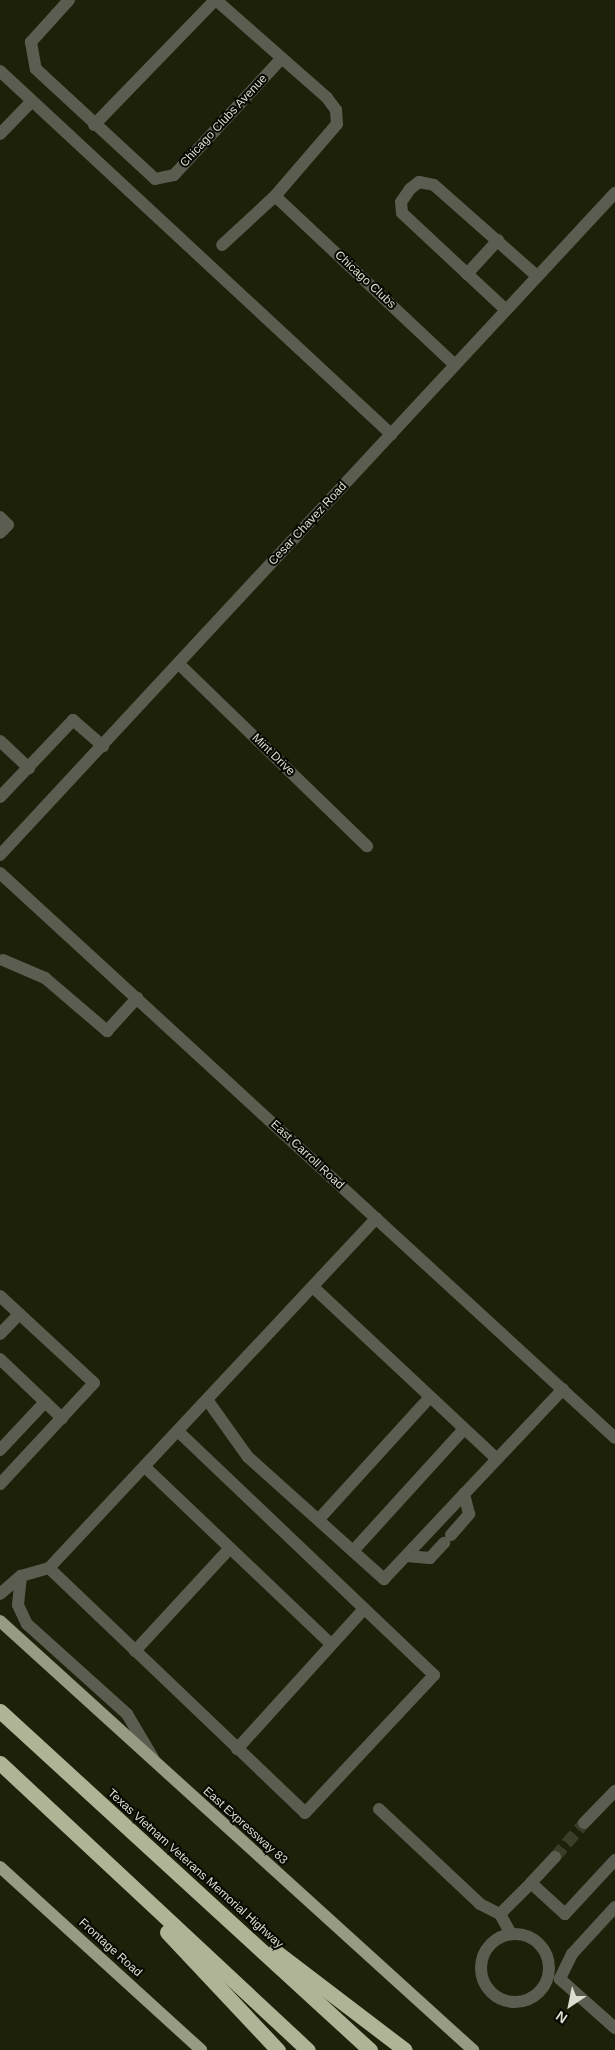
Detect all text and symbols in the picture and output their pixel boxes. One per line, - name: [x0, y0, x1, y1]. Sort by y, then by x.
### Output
- street label: Chicago Clubs Avenue: [177, 72, 271, 170]
- street label: Chicago Clubs: [332, 248, 398, 312]
- street label: Cesar Chavez Road: [266, 480, 350, 568]
- street label: Mint Drive: [249, 731, 297, 779]
- street label: East Carroll Road: [267, 1117, 347, 1193]
- street label: East Expressway 83: [200, 1784, 290, 1868]
- street label: Texas Vietnam Veterans Memorial Highway: [104, 1786, 286, 1952]
- street label: Frontage Road: [75, 1916, 145, 1980]
- north arrow: [545, 1980, 595, 2030]
- text: N: [553, 2008, 570, 2027]

